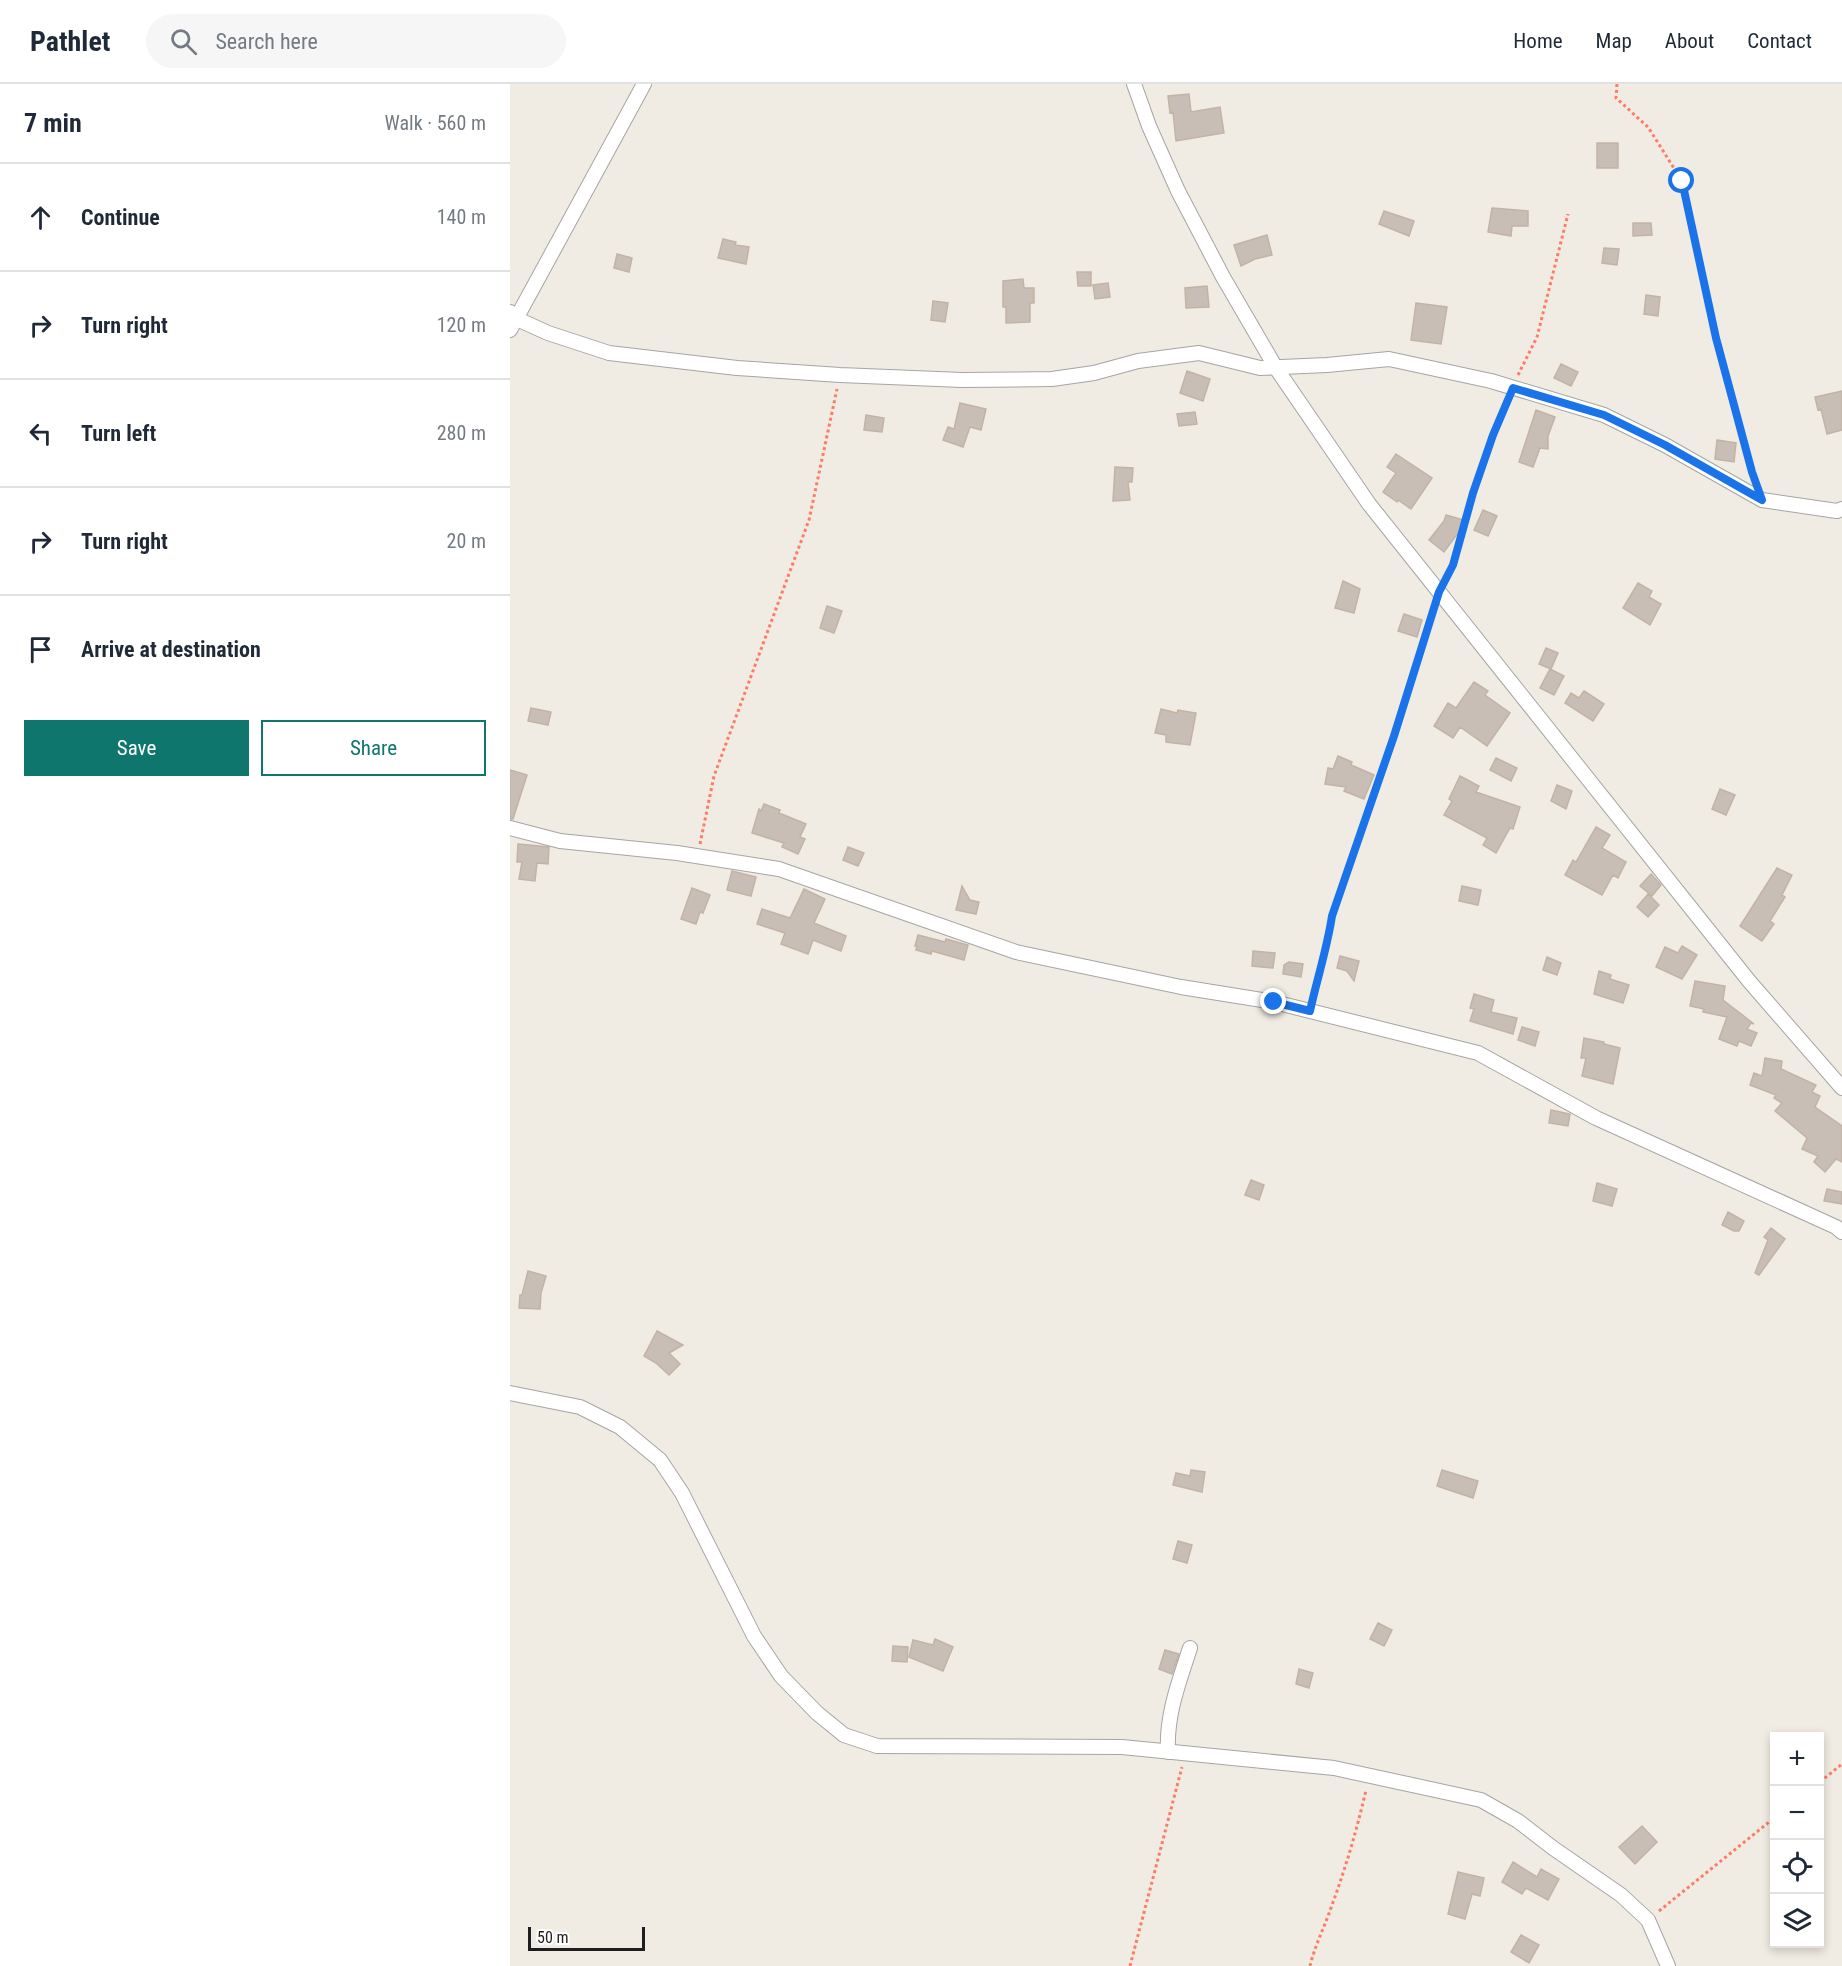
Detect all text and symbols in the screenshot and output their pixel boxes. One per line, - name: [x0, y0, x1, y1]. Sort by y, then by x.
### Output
- search box: [146, 14, 566, 68]
- text: Pathlet: [30, 25, 110, 58]
- icon: search: [167, 25, 200, 58]
- text: Search here: [215, 29, 318, 54]
- text: Home: [1513, 29, 1563, 53]
- text: Map: [1596, 29, 1632, 53]
- text: About: [1665, 29, 1714, 53]
- text: Contact: [1747, 29, 1812, 53]
- text: 7 min: [24, 108, 82, 138]
- text: Walk · 560 m: [385, 111, 486, 135]
- route start: [1668, 167, 1694, 193]
- icon: ahead: [24, 201, 57, 234]
- text: Continue: [81, 205, 160, 230]
- text: 140 m: [437, 205, 486, 229]
- icon: right: [24, 309, 57, 342]
- text: Turn right: [81, 313, 168, 338]
- text: 120 m: [437, 313, 486, 337]
- icon: left: [24, 417, 57, 450]
- text: Turn left: [81, 421, 156, 446]
- text: 280 m: [437, 421, 486, 445]
- icon: right: [24, 525, 57, 558]
- text: Turn right: [81, 529, 168, 554]
- text: 20 m: [447, 529, 486, 553]
- icon: arrive: [24, 633, 57, 666]
- text: Arrive at destination: [81, 637, 261, 662]
- button: Save: [24, 720, 249, 776]
- button: Share: [261, 720, 486, 776]
- route end: [1260, 988, 1286, 1014]
- map controls: [1770, 1732, 1824, 1948]
- button: +: [1770, 1732, 1824, 1786]
- button: −: [1770, 1786, 1824, 1840]
- button: locate: [1770, 1840, 1824, 1894]
- button: layers: [1770, 1894, 1824, 1948]
- scale bar: [528, 1924, 645, 1952]
- text: 50 m: [537, 1928, 569, 1947]

